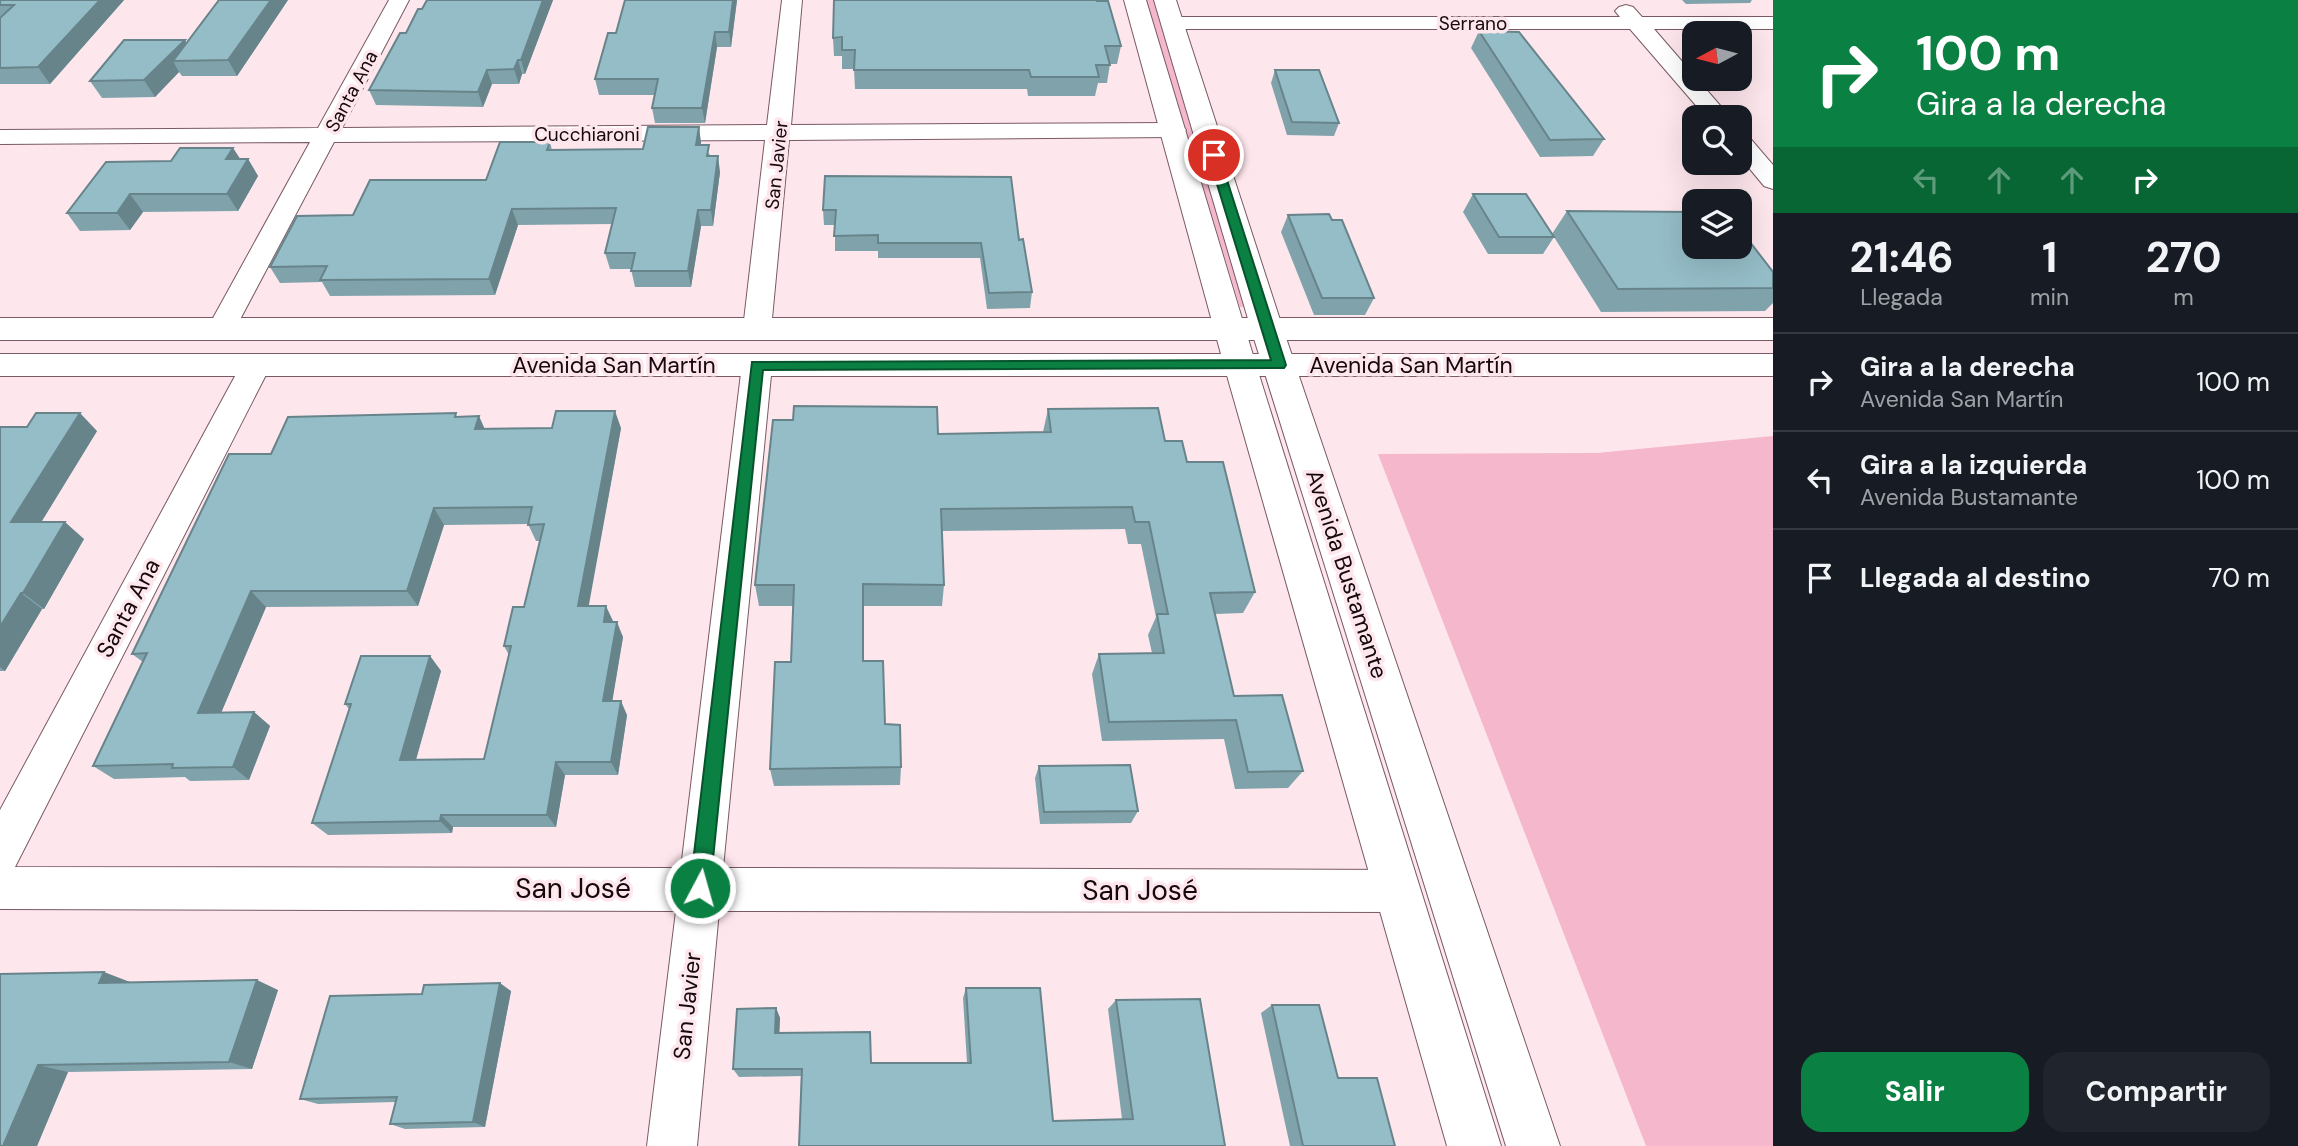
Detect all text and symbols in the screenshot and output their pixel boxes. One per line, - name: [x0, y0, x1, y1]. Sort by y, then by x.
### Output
- street label: Serrano: [1439, 11, 1507, 36]
- north arrow: [1682, 21, 1752, 91]
- map controls: [1682, 21, 1752, 259]
- text: 100 m: [1916, 21, 2060, 85]
- icon: right: [1801, 28, 1892, 119]
- street label: Santa Ana: [320, 46, 383, 136]
- text: Gira a la derecha: [1916, 83, 2166, 125]
- button: search: [1682, 105, 1752, 175]
- street label: San Javier: [759, 119, 794, 211]
- street label: Cucchiaroni: [534, 122, 640, 147]
- pin: [1184, 125, 1244, 185]
- icon: arrive: [1195, 136, 1233, 174]
- icon: left: [1907, 161, 1945, 199]
- icon: ahead: [1980, 161, 2018, 199]
- icon: ahead: [2053, 161, 2091, 199]
- icon: right: [2126, 161, 2164, 199]
- button: layers: [1682, 189, 1752, 259]
- text: 21:46: [1849, 230, 1954, 285]
- text: 1: [2042, 230, 2057, 285]
- text: 270: [2146, 230, 2222, 285]
- text: Llegada: [1860, 282, 1943, 312]
- text: min: [2030, 282, 2069, 312]
- text: m: [2173, 282, 2194, 312]
- street label: Avenida San Martín: [512, 350, 716, 380]
- street label: Avenida San Martín: [1309, 350, 1513, 380]
- text: Gira a la derecha: [1860, 350, 2075, 384]
- icon: right: [1801, 363, 1839, 401]
- text: 100 m: [2196, 365, 2270, 399]
- text: Avenida San Martín: [1860, 384, 2063, 414]
- text: Gira a la izquierda: [1860, 448, 2087, 482]
- icon: left: [1801, 461, 1839, 499]
- text: 100 m: [2196, 463, 2270, 497]
- street label: Avenida Bustamante: [1299, 466, 1395, 682]
- text: Avenida Bustamante: [1860, 482, 2078, 512]
- street label: Santa Ana: [89, 553, 167, 663]
- icon: arrive: [1801, 559, 1839, 597]
- text: Llegada al destino: [1860, 561, 2091, 595]
- text: 70 m: [2209, 561, 2270, 595]
- position arrow: [663, 851, 737, 925]
- street label: San José: [515, 870, 631, 907]
- street label: San José: [1082, 872, 1198, 909]
- street label: San Javier: [666, 951, 708, 1061]
- button: Salir: [1801, 1052, 2029, 1132]
- button: Compartir: [2043, 1052, 2270, 1132]

